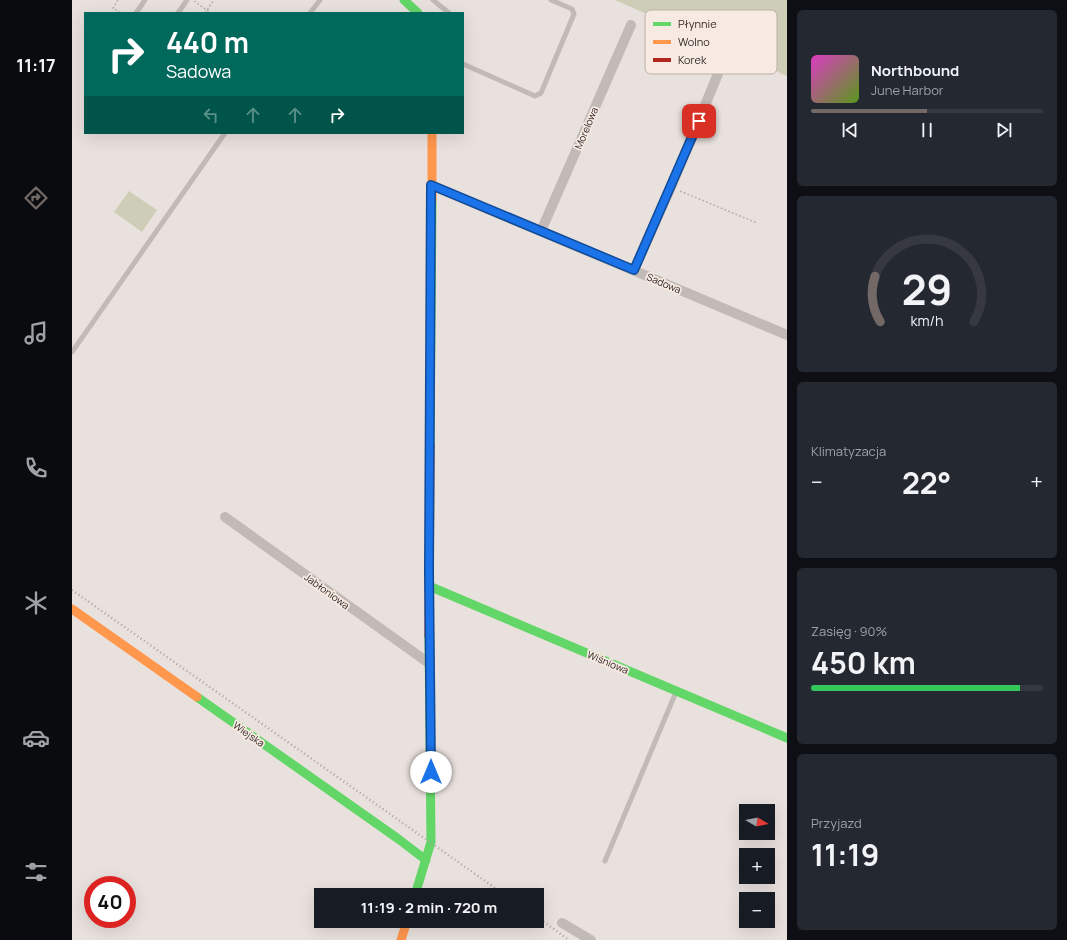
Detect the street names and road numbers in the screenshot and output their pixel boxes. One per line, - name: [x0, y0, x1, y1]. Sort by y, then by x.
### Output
- street label: Morelowa: [571, 105, 601, 151]
- street label: Sadowa: [645, 269, 683, 297]
- street label: Jabłoniowa: [302, 570, 352, 612]
- street label: Wiśniowa: [585, 647, 631, 677]
- street label: Wiejska: [230, 718, 268, 750]

